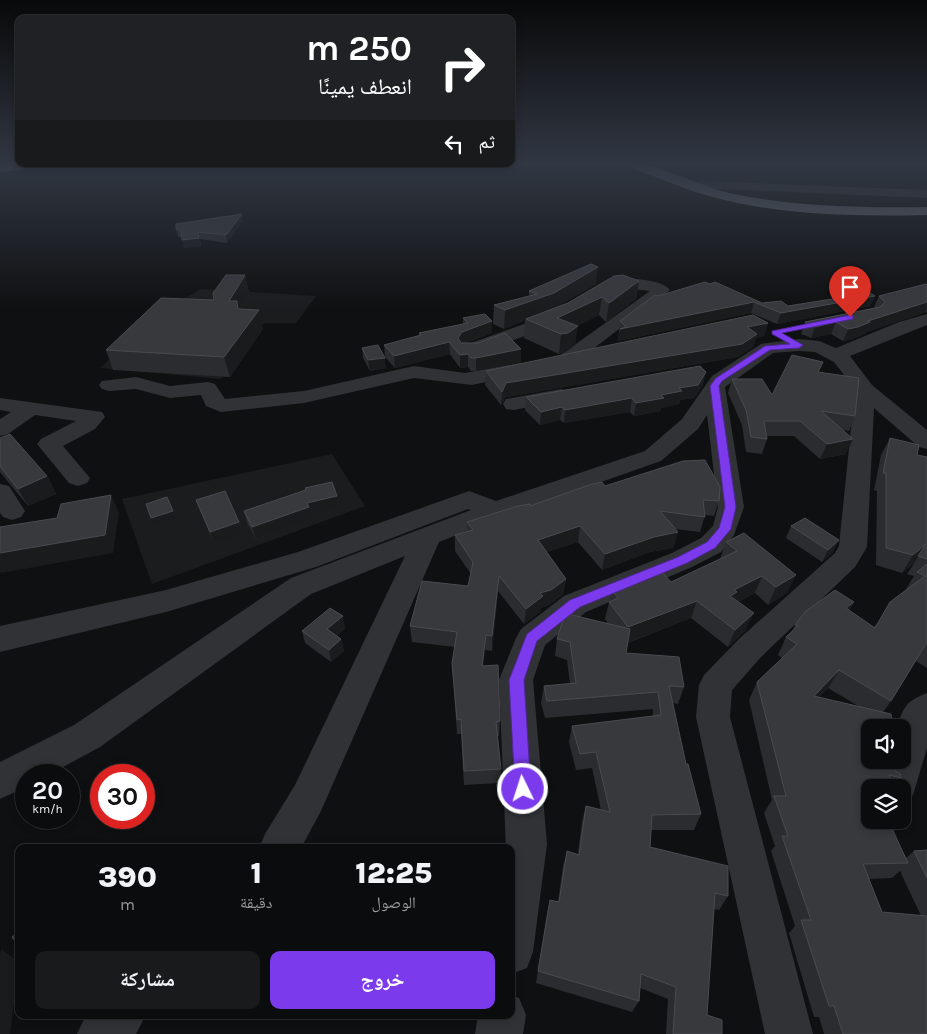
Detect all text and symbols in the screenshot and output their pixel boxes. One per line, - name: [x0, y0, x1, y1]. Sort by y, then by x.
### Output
- text: 250 m: [306, 28, 412, 69]
- icon: right: [430, 35, 495, 100]
- text: انعطف يمينًا: [318, 74, 412, 100]
- icon: left: [440, 130, 468, 158]
- text: ثم: [478, 131, 495, 153]
- pin: [829, 266, 871, 317]
- icon: arrive: [836, 273, 864, 301]
- map controls: [861, 719, 911, 829]
- button: sound: [861, 719, 911, 769]
- position arrow: [496, 762, 548, 814]
- speed limit sign: 30: [90, 764, 155, 829]
- text: 20: [32, 776, 63, 805]
- button: layers: [861, 779, 911, 829]
- text: km/h: [32, 802, 63, 816]
- text: 1: [250, 855, 262, 891]
- text: 12:25: [355, 855, 432, 891]
- text: 390: [98, 859, 157, 895]
- text: دقيقة: [240, 893, 272, 912]
- text: الوصول: [372, 893, 416, 912]
- text: m: [120, 895, 135, 914]
- button: مشاركة: [35, 951, 260, 1009]
- button: خروج: [270, 951, 495, 1009]

